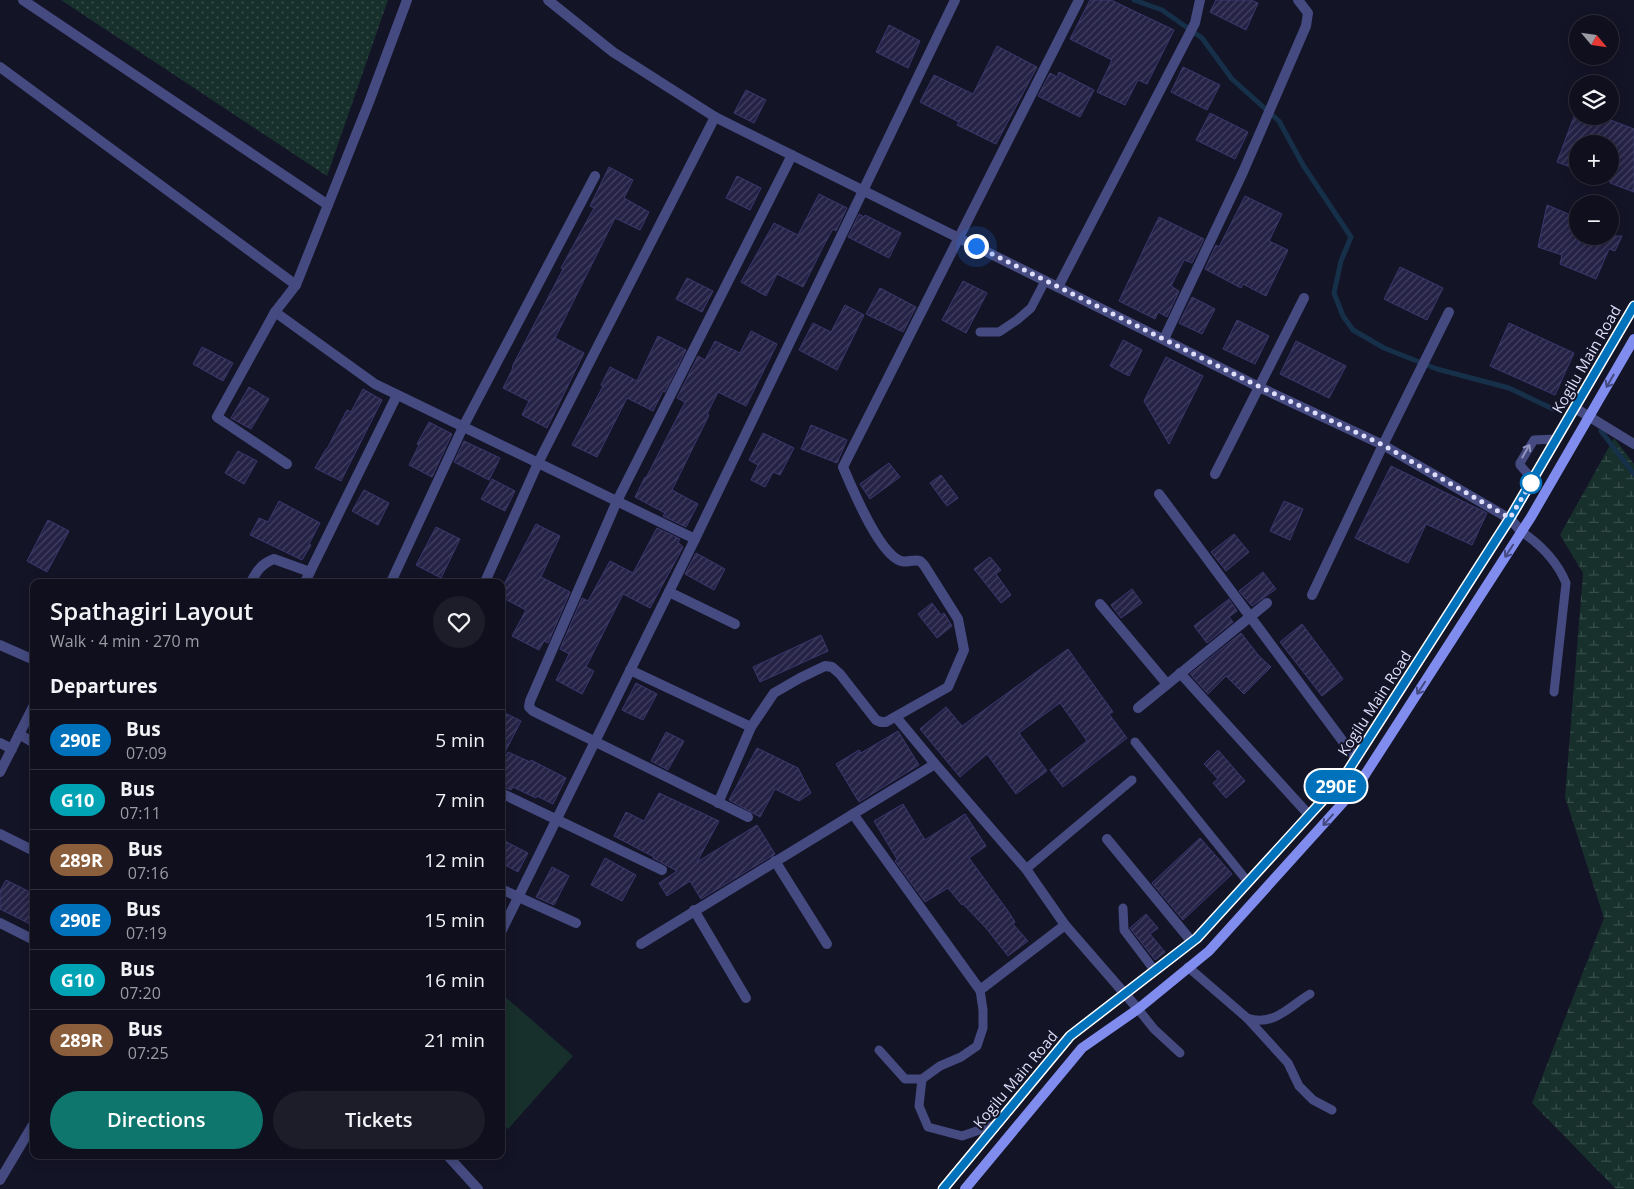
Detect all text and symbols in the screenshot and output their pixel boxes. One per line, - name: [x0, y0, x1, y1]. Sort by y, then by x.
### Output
- north arrow: [1569, 15, 1619, 65]
- map controls: [1569, 15, 1619, 245]
- button: layers: [1569, 75, 1619, 125]
- button: +: [1569, 135, 1619, 185]
- button: −: [1569, 195, 1619, 245]
- your location: [964, 234, 989, 259]
- street label: Kogilu Main Road: [1547, 301, 1625, 417]
- one-way arrow: [1604, 373, 1614, 387]
- one-way arrow: [1522, 444, 1532, 458]
- unlabelled marker: [1520, 472, 1542, 494]
- one-way arrow: [1504, 544, 1515, 558]
- text: Spathagiri Layout: [50, 594, 253, 627]
- button: heart: [433, 596, 485, 648]
- text: Walk · 4 min · 270 m: [50, 630, 200, 652]
- street label: Kogilu Main Road: [1333, 647, 1415, 759]
- text: Departures: [50, 673, 157, 699]
- one-way arrow: [1416, 680, 1426, 694]
- text: Bus: [126, 716, 161, 742]
- text: 5 min: [435, 727, 485, 753]
- text: 290E: [60, 728, 101, 752]
- text: 07:09: [126, 742, 167, 764]
- line badge: 290E: [1301, 770, 1371, 802]
- text: 290E: [1316, 774, 1356, 798]
- text: Bus: [120, 776, 155, 802]
- text: 7 min: [435, 787, 485, 813]
- text: G10: [61, 788, 94, 812]
- text: 07:11: [120, 802, 161, 824]
- one-way arrow: [1322, 813, 1334, 826]
- text: Bus: [128, 836, 162, 862]
- text: 12 min: [424, 847, 485, 873]
- text: 289R: [60, 848, 103, 872]
- text: 07:16: [128, 862, 169, 884]
- text: Bus: [126, 896, 161, 922]
- text: 15 min: [424, 907, 485, 933]
- text: 290E: [60, 908, 101, 932]
- text: 07:19: [126, 922, 167, 944]
- text: Bus: [120, 956, 155, 982]
- text: 16 min: [424, 967, 485, 993]
- text: G10: [61, 968, 94, 992]
- text: 07:20: [120, 982, 161, 1004]
- text: Bus: [128, 1016, 162, 1042]
- street label: Kogilu Main Road: [968, 1026, 1062, 1132]
- text: 21 min: [424, 1027, 485, 1053]
- text: 289R: [60, 1028, 103, 1052]
- text: 07:25: [128, 1042, 169, 1064]
- button: Directions: [50, 1091, 263, 1149]
- button: Tickets: [273, 1091, 485, 1149]

